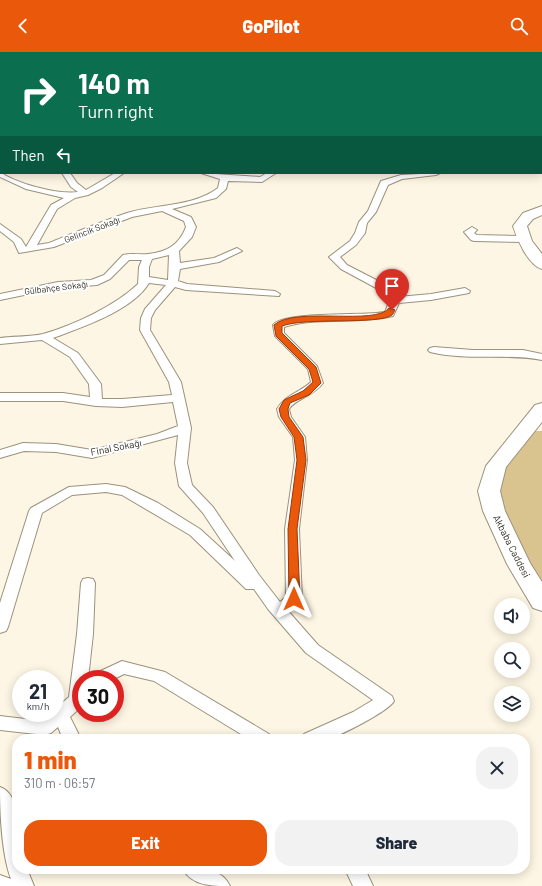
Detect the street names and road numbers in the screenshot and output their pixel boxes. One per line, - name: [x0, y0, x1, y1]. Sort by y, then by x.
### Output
- street label: Gelincik Sokağı: [62, 214, 121, 245]
- street label: Gülbahçe Sokağı: [24, 278, 88, 297]
- street label: Final Sokağı: [89, 436, 143, 458]
- street label: Akbaba Caddesi: [491, 513, 533, 579]

